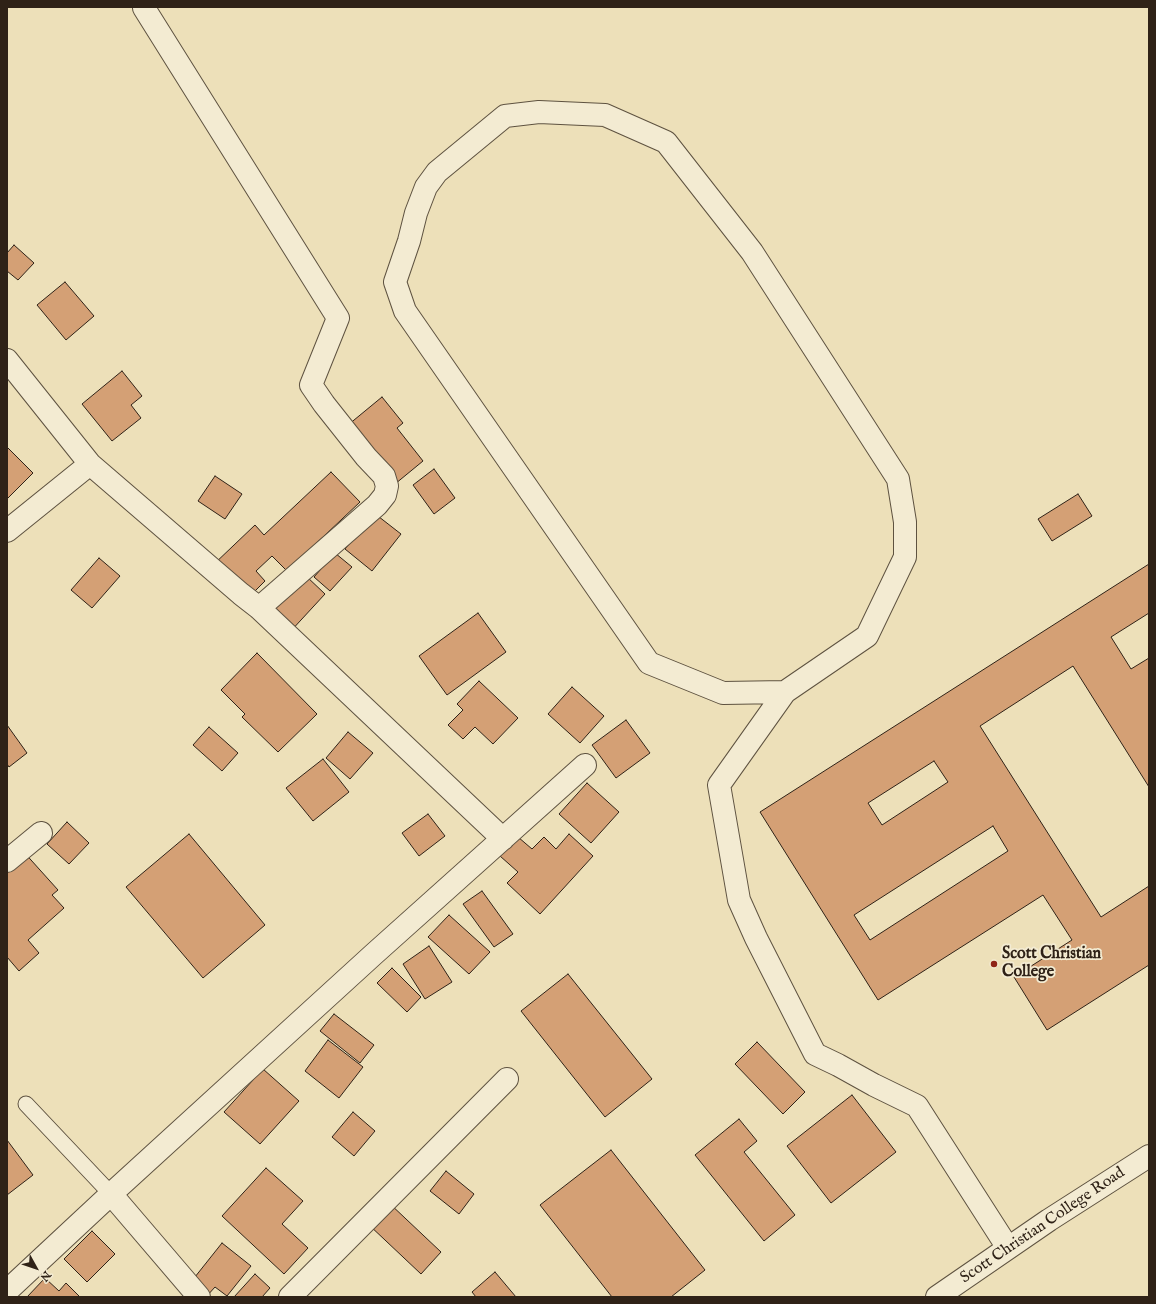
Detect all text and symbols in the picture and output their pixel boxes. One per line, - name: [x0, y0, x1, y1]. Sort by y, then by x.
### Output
- place label: Scott Christian College: [1002, 945, 1101, 983]
- marker: Scott Christian College: [989, 959, 999, 969]
- street label: Scott Christian College Road: [957, 1164, 1129, 1288]
- north arrow: [16, 1248, 56, 1288]
- text: N: [37, 1268, 54, 1284]

